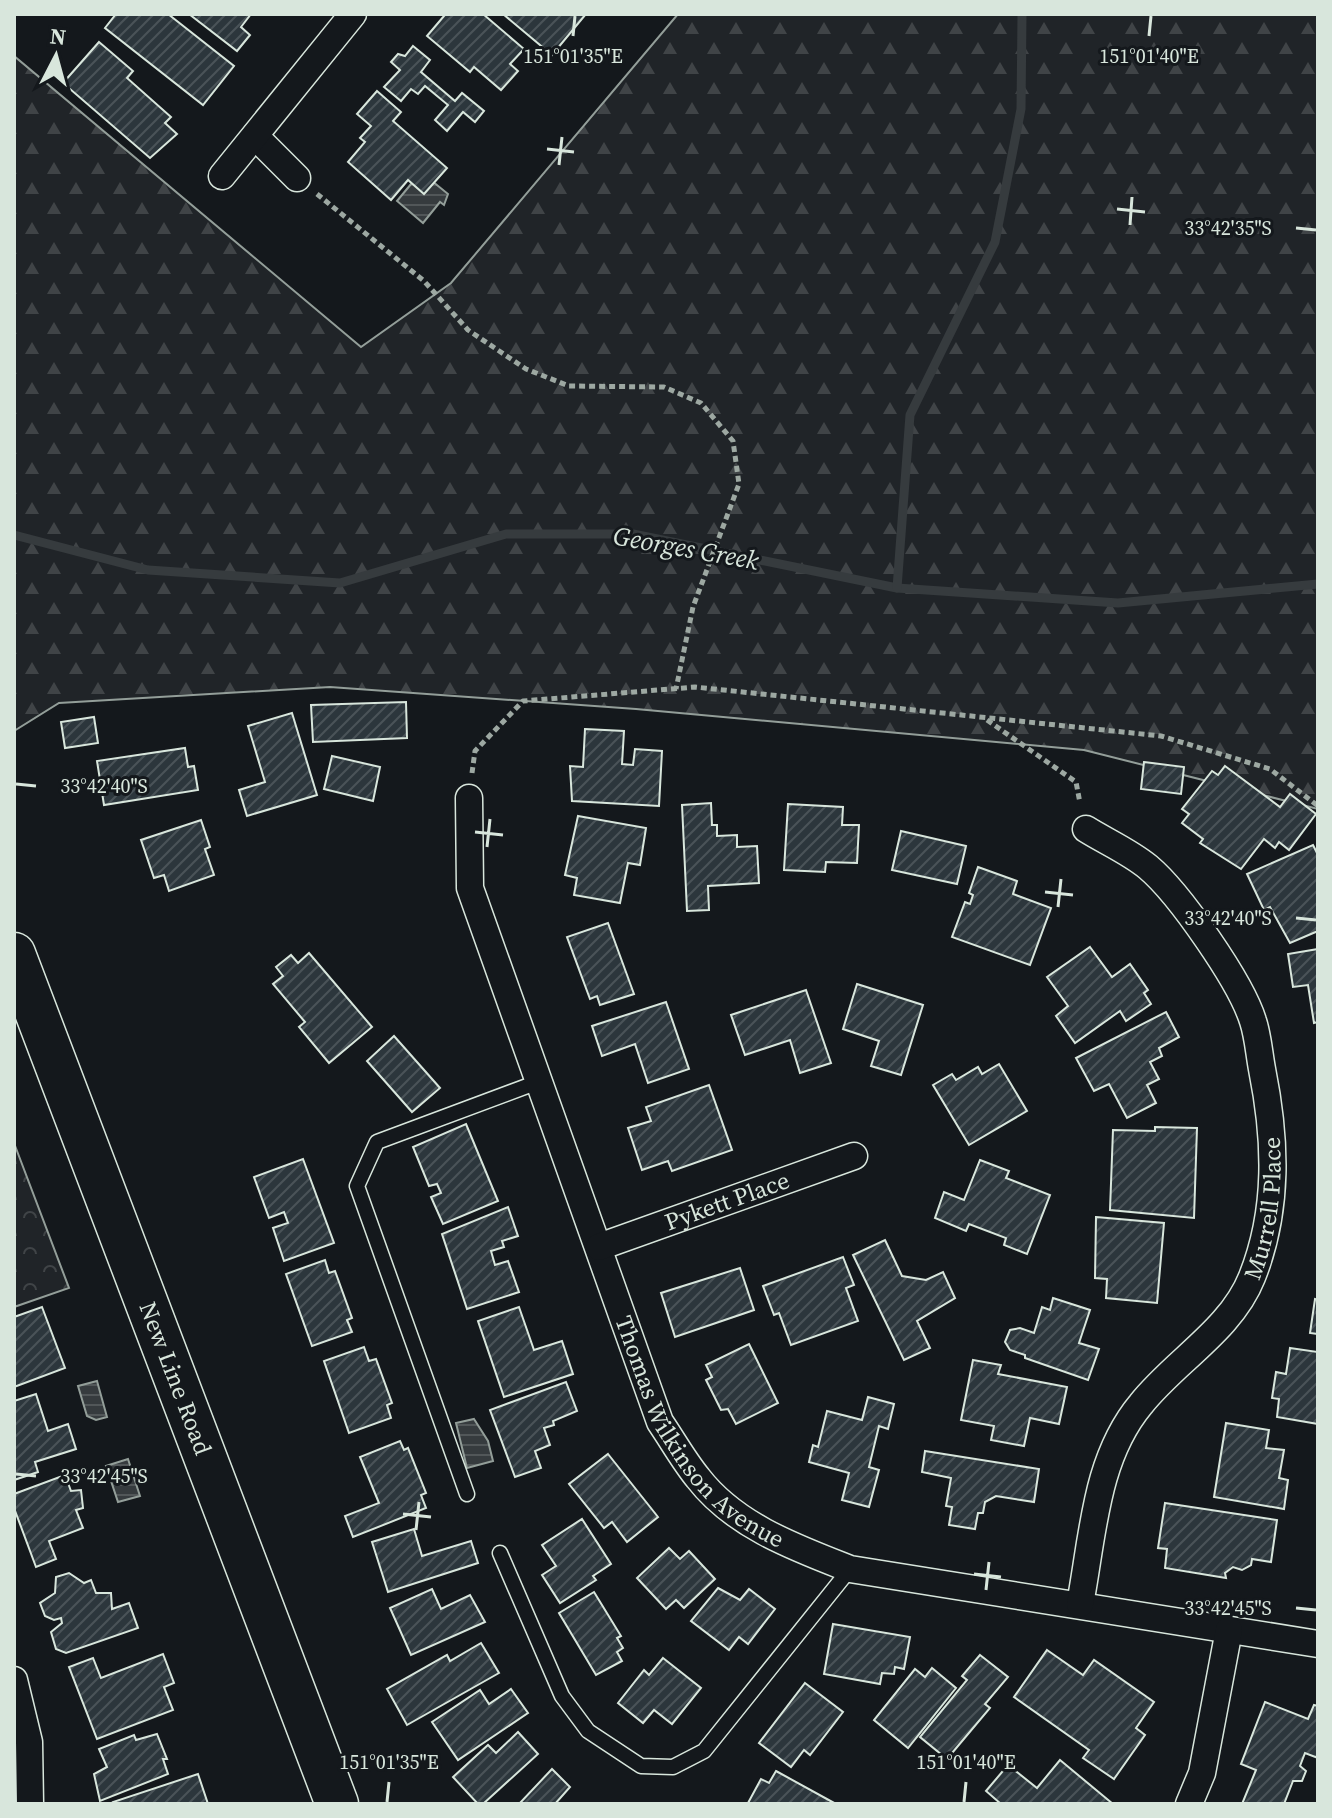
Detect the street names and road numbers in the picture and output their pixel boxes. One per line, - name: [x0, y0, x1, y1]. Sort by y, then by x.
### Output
- street label: Murrell Place: [1236, 1136, 1289, 1284]
- street label: Pykett Place: [660, 1163, 794, 1238]
- street label: New Line Road: [132, 1297, 220, 1460]
- street label: Thomas Wilkinson Avenue: [608, 1311, 790, 1555]

